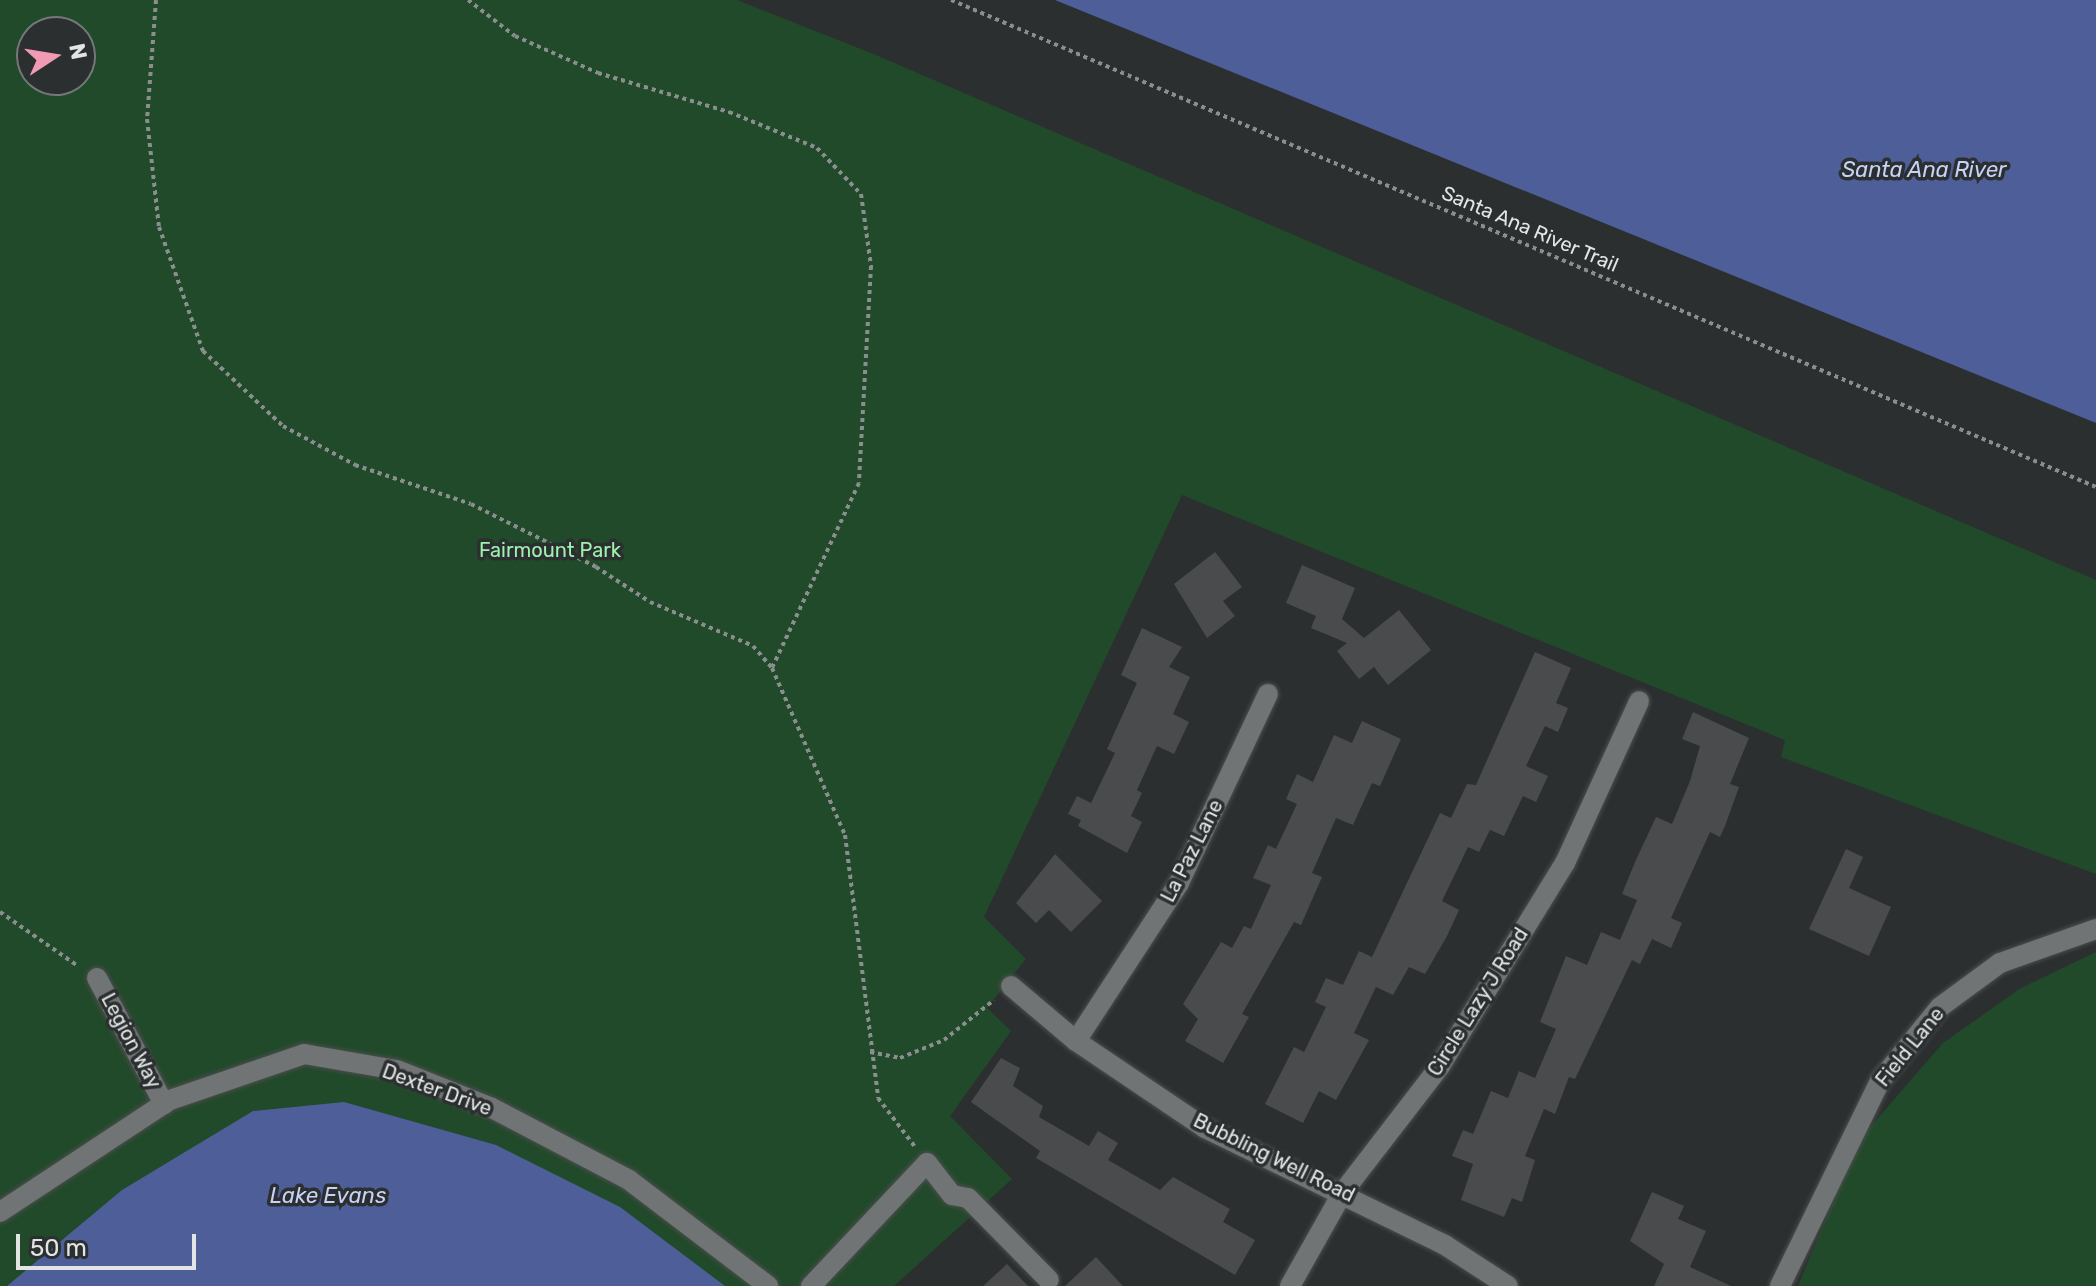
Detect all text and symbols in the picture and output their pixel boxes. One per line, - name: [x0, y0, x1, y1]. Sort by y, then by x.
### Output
- north arrow: [16, 16, 96, 96]
- text: N: [63, 41, 93, 62]
- water label: Santa Ana River: [1841, 157, 2007, 183]
- street label: Santa Ana River Trail: [1437, 181, 1623, 277]
- park label: Fairmount Park: [479, 538, 621, 562]
- street label: La Paz Lane: [1156, 796, 1228, 906]
- street label: Circle Lazy J Road: [1423, 923, 1533, 1081]
- street label: Legion Way: [96, 989, 166, 1093]
- street label: Field Lane: [1871, 1003, 1949, 1091]
- street label: Dexter Drive: [379, 1059, 495, 1121]
- street label: Bubbling Well Road: [1189, 1108, 1359, 1208]
- water label: Lake Evans: [270, 1183, 386, 1209]
- scale bar: [20, 1218, 200, 1268]
- text: 50 m: [30, 1234, 87, 1262]

